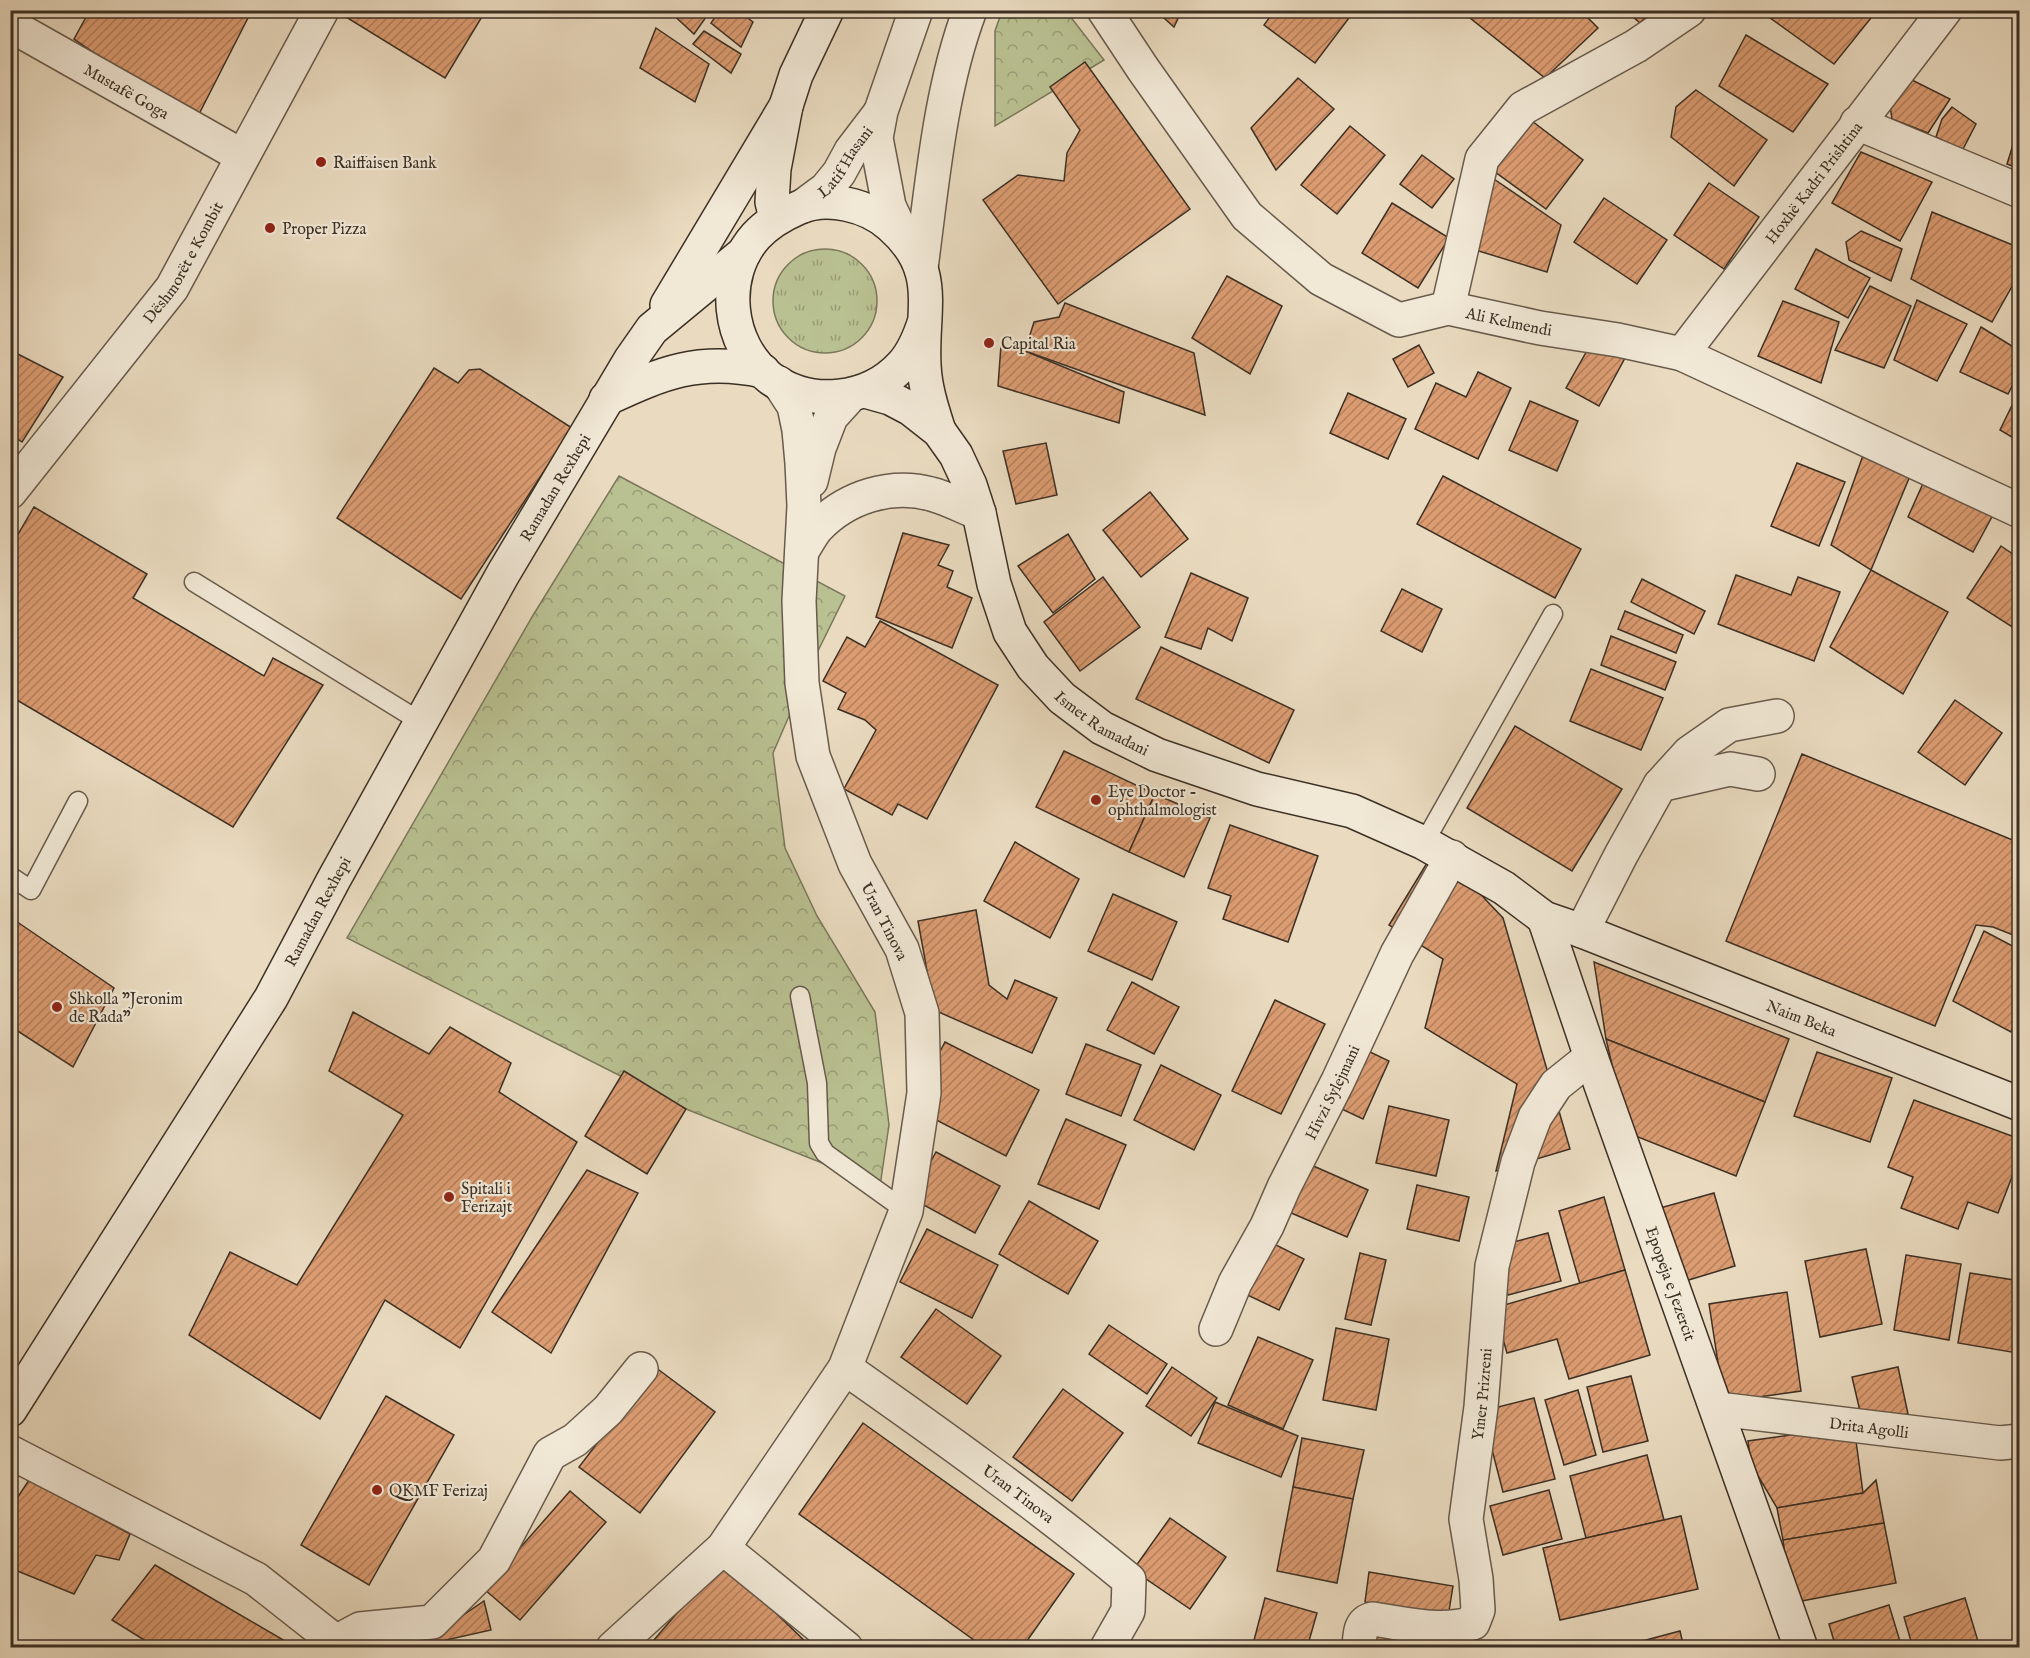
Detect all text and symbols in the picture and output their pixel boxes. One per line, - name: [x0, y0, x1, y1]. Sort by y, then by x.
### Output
- street label: Mustafë Goga: [80, 61, 172, 125]
- street label: Hoxhë Kadri Prishtina: [1762, 118, 1868, 249]
- street label: Latif Hasani: [815, 123, 878, 204]
- place label: Raiffaisen Bank: [333, 154, 437, 174]
- marker: Raiffaisen Bank: [314, 155, 328, 169]
- street label: Dëshmorët e Kombit: [140, 198, 229, 328]
- place label: Proper Pizza: [282, 220, 366, 240]
- marker: Proper Pizza: [263, 221, 277, 235]
- street label: Ali Kelmendi: [1463, 304, 1553, 342]
- place label: Capital Ria: [1001, 335, 1076, 355]
- marker: Capital Ria: [982, 336, 996, 350]
- street label: Ramadan Rexhepi: [517, 431, 596, 546]
- street label: Ismet Ramadani: [1049, 688, 1151, 761]
- place label: Eye Doctor - ophthalmologist: [1108, 783, 1217, 821]
- marker: Eye Doctor - ophthalmologist: [1089, 793, 1103, 807]
- street label: Ramadan Rexhepi: [281, 854, 356, 971]
- street label: Uran Tinova: [855, 880, 911, 964]
- place label: Shkolla "Jeronim de Rada": [69, 990, 183, 1028]
- street label: Naim Beka: [1763, 997, 1839, 1043]
- marker: Shkolla "Jeronim de Rada": [50, 1000, 64, 1014]
- street label: Hivzi Sylejmani: [1302, 1042, 1365, 1144]
- place label: Spitali i Ferizajt: [461, 1180, 513, 1218]
- marker: Spitali i Ferizajt: [442, 1190, 456, 1204]
- street label: Epopeja e Jezercit: [1640, 1224, 1699, 1345]
- street label: Ymer Prizreni: [1469, 1347, 1498, 1442]
- street label: Drita Agolli: [1828, 1414, 1910, 1444]
- street label: Uran Tinova: [977, 1461, 1057, 1528]
- place label: QKMF Ferizaj: [389, 1482, 488, 1502]
- marker: QKMF Ferizaj: [370, 1483, 384, 1497]

